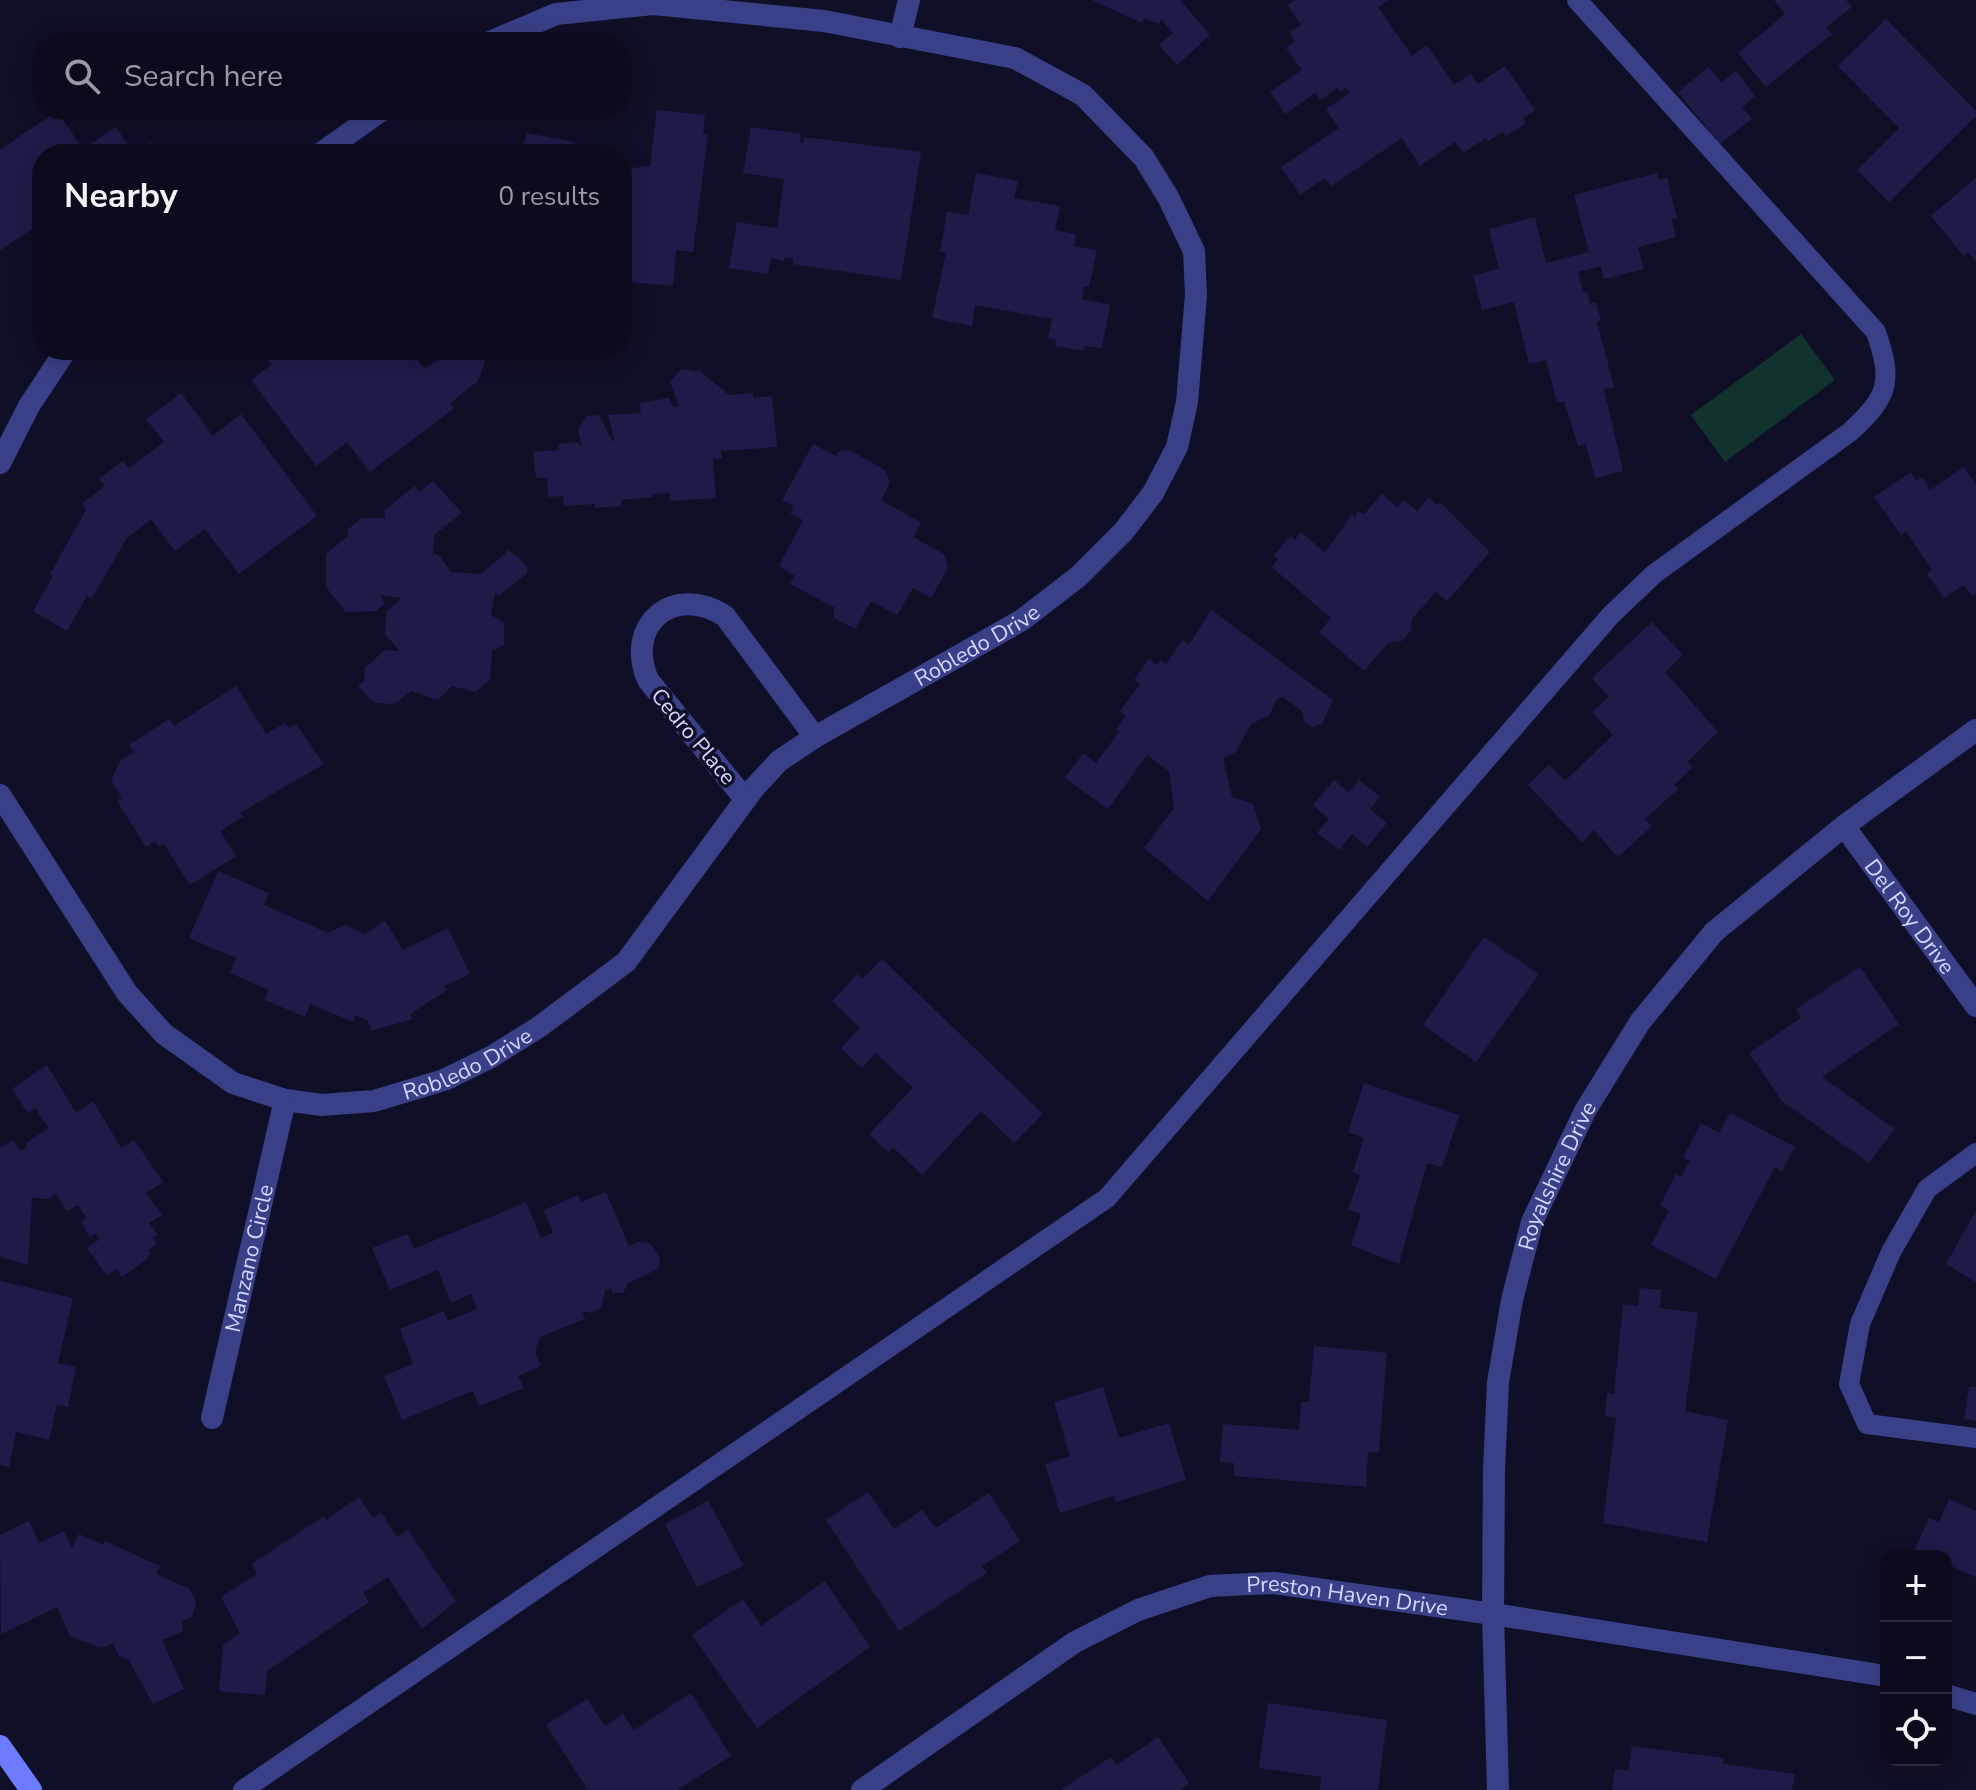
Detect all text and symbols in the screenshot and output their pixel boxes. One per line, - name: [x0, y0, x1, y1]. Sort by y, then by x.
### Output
- search box: [32, 32, 632, 120]
- icon: search: [60, 54, 104, 98]
- text: Search here: [124, 56, 283, 97]
- text: Nearby: [64, 173, 178, 219]
- text: 0 results: [499, 179, 600, 214]
- street label: Robledo Drive: [909, 598, 1046, 694]
- street label: Cedro Place: [644, 682, 743, 791]
- street label: Del Roy Drive: [1857, 853, 1962, 981]
- street label: Robledo Drive: [399, 1021, 538, 1108]
- street label: Royalshire Drive: [1511, 1095, 1604, 1254]
- street label: Manzano Circle: [218, 1181, 281, 1335]
- map controls: [1880, 1550, 1952, 1766]
- button: +: [1880, 1550, 1952, 1622]
- street label: Preston Haven Drive: [1246, 1569, 1450, 1623]
- button: −: [1880, 1622, 1952, 1694]
- button: locate: [1880, 1694, 1952, 1766]

